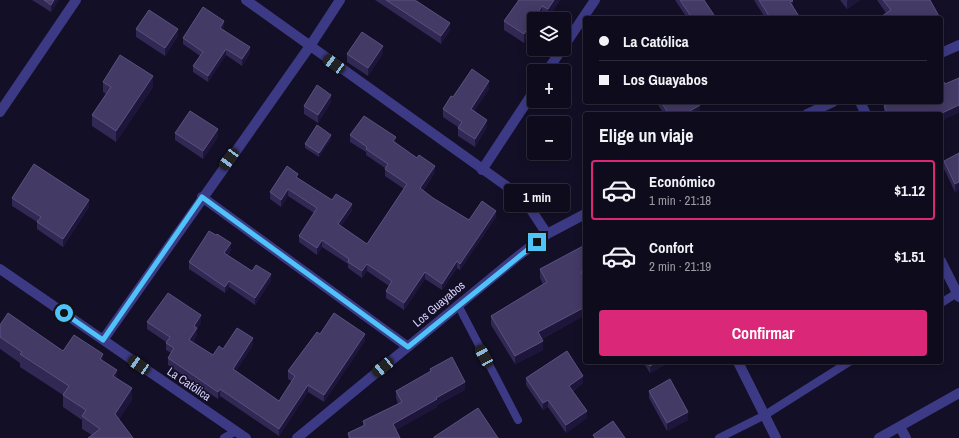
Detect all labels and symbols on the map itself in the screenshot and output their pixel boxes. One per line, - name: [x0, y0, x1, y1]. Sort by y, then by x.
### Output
- car: [321, 52, 347, 76]
- car: [217, 146, 241, 172]
- callout: 1 min: [504, 184, 570, 212]
- route end: [528, 233, 546, 251]
- street label: Los Guayabos: [410, 277, 469, 331]
- route start: [55, 304, 73, 322]
- car: [473, 343, 495, 369]
- car: [126, 353, 152, 377]
- car: [370, 355, 396, 379]
- street label: La Católica: [164, 363, 215, 405]

